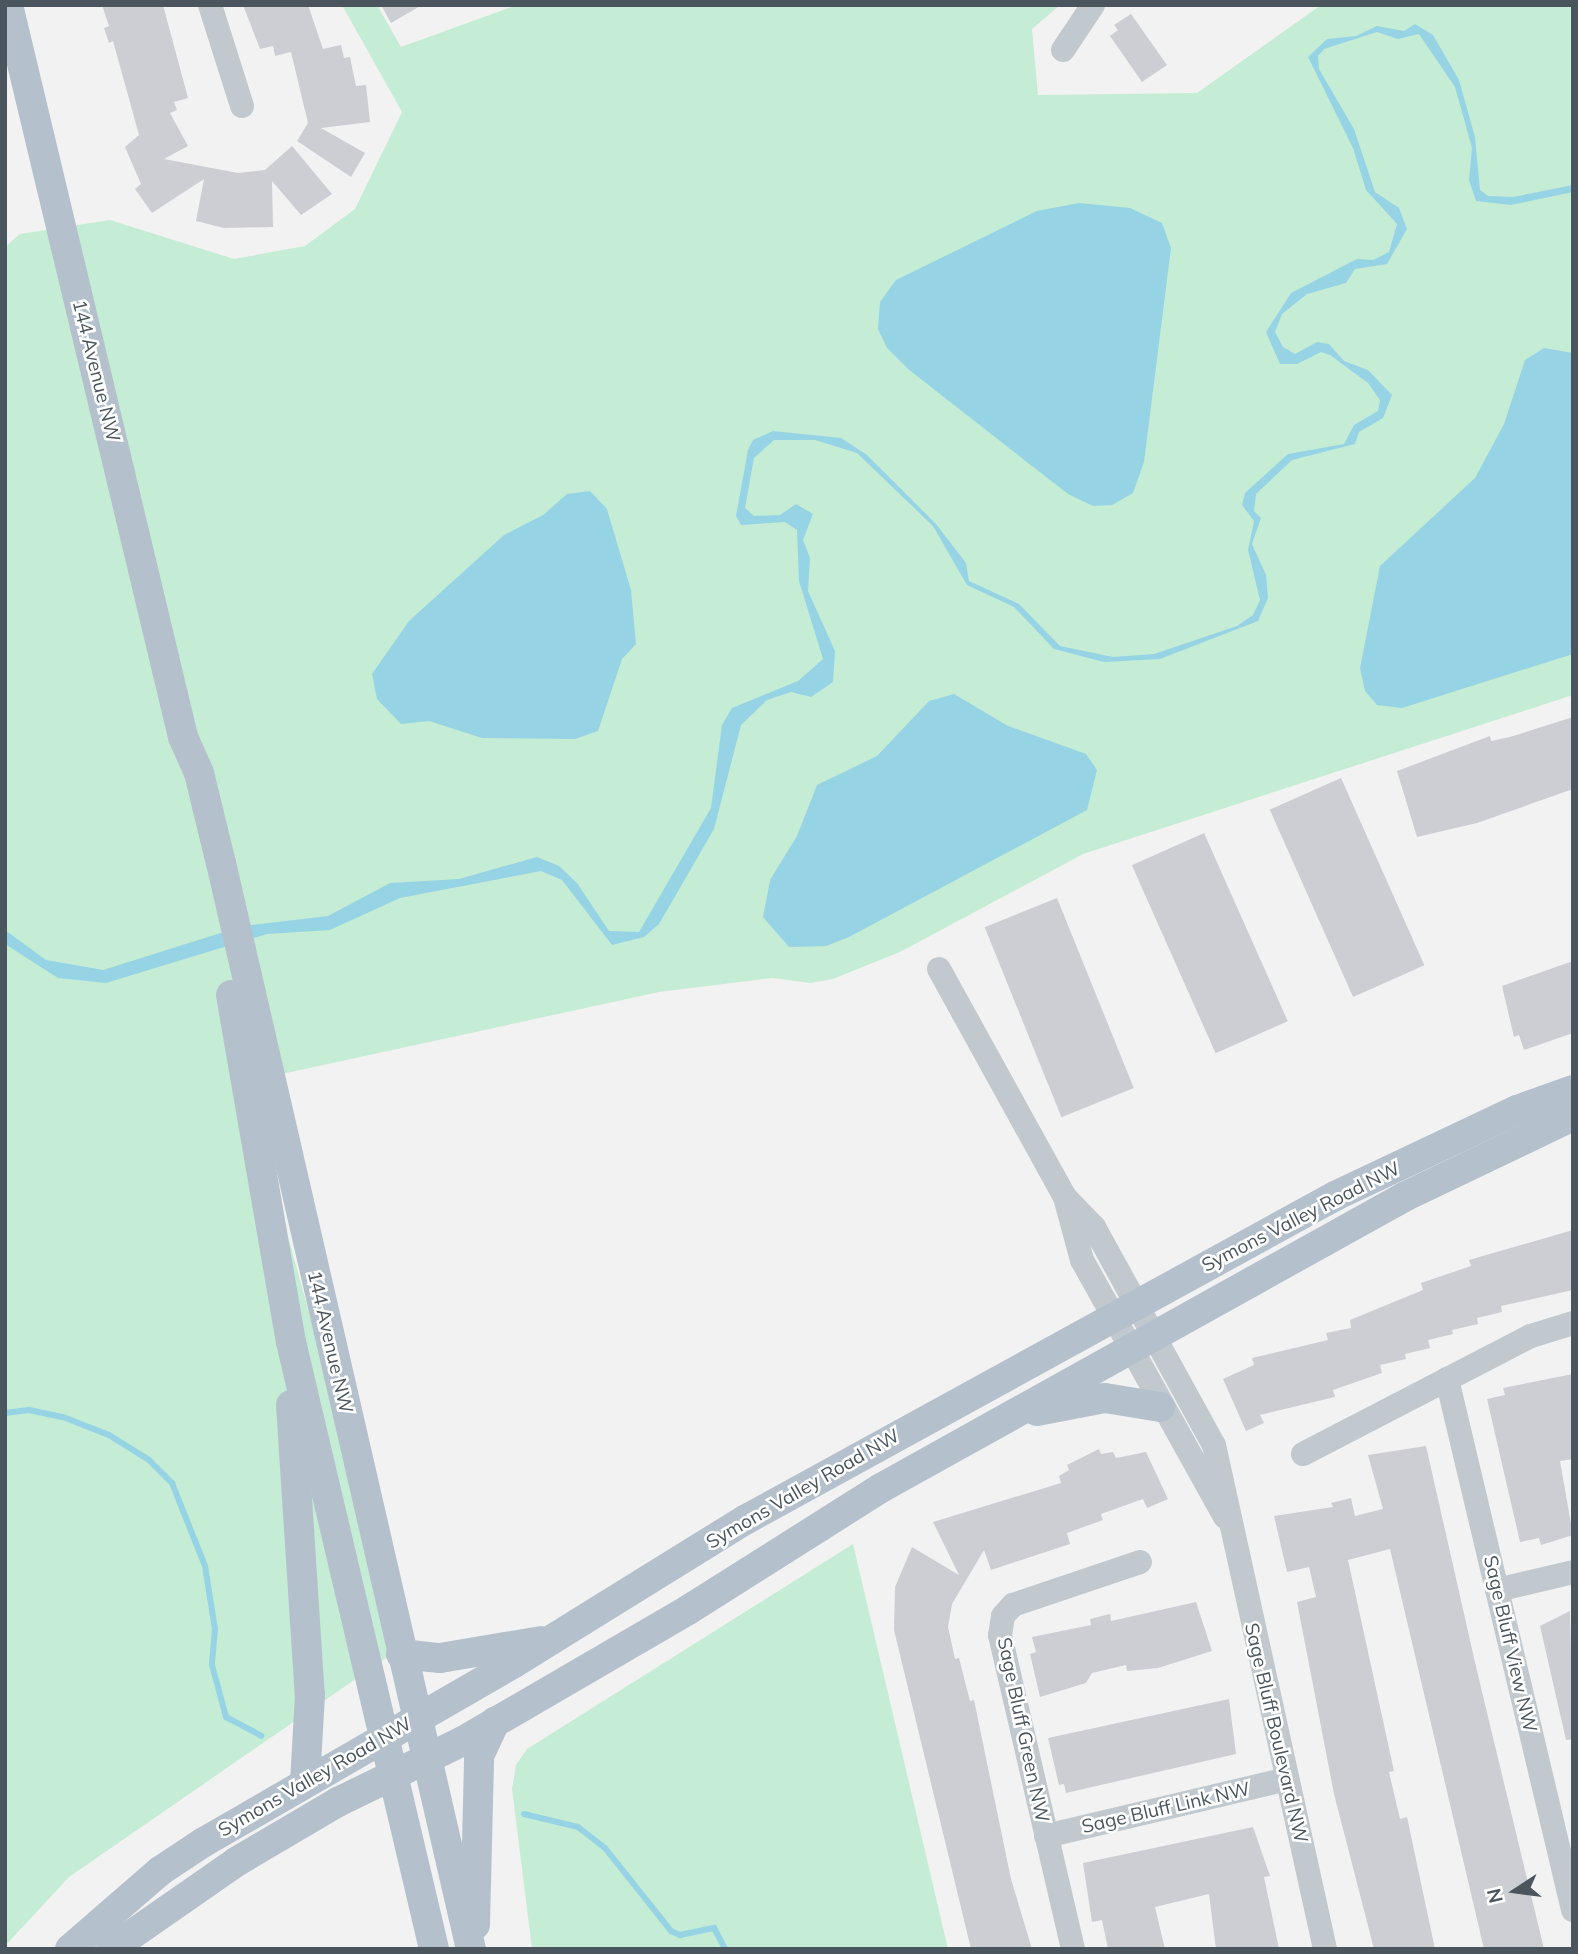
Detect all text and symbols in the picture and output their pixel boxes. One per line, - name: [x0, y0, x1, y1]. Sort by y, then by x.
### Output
- street label: 144 Avenue NW: [67, 298, 125, 444]
- street label: Symons Valley Road NW: [1198, 1157, 1404, 1277]
- street label: 144 Avenue NW: [303, 1268, 357, 1416]
- street label: Symons Valley Road NW: [702, 1424, 904, 1554]
- street label: Sage Bluff View NW: [1479, 1553, 1541, 1735]
- street label: Sage Bluff Boulevard NW: [1240, 1621, 1312, 1845]
- street label: Sage Bluff Green NW: [992, 1635, 1054, 1825]
- street label: Symons Valley Road NW: [214, 1712, 416, 1842]
- street label: Sage Bluff Link NW: [1080, 1778, 1252, 1838]
- north arrow: [1480, 1856, 1550, 1926]
- text: N: [1481, 1886, 1508, 1905]

